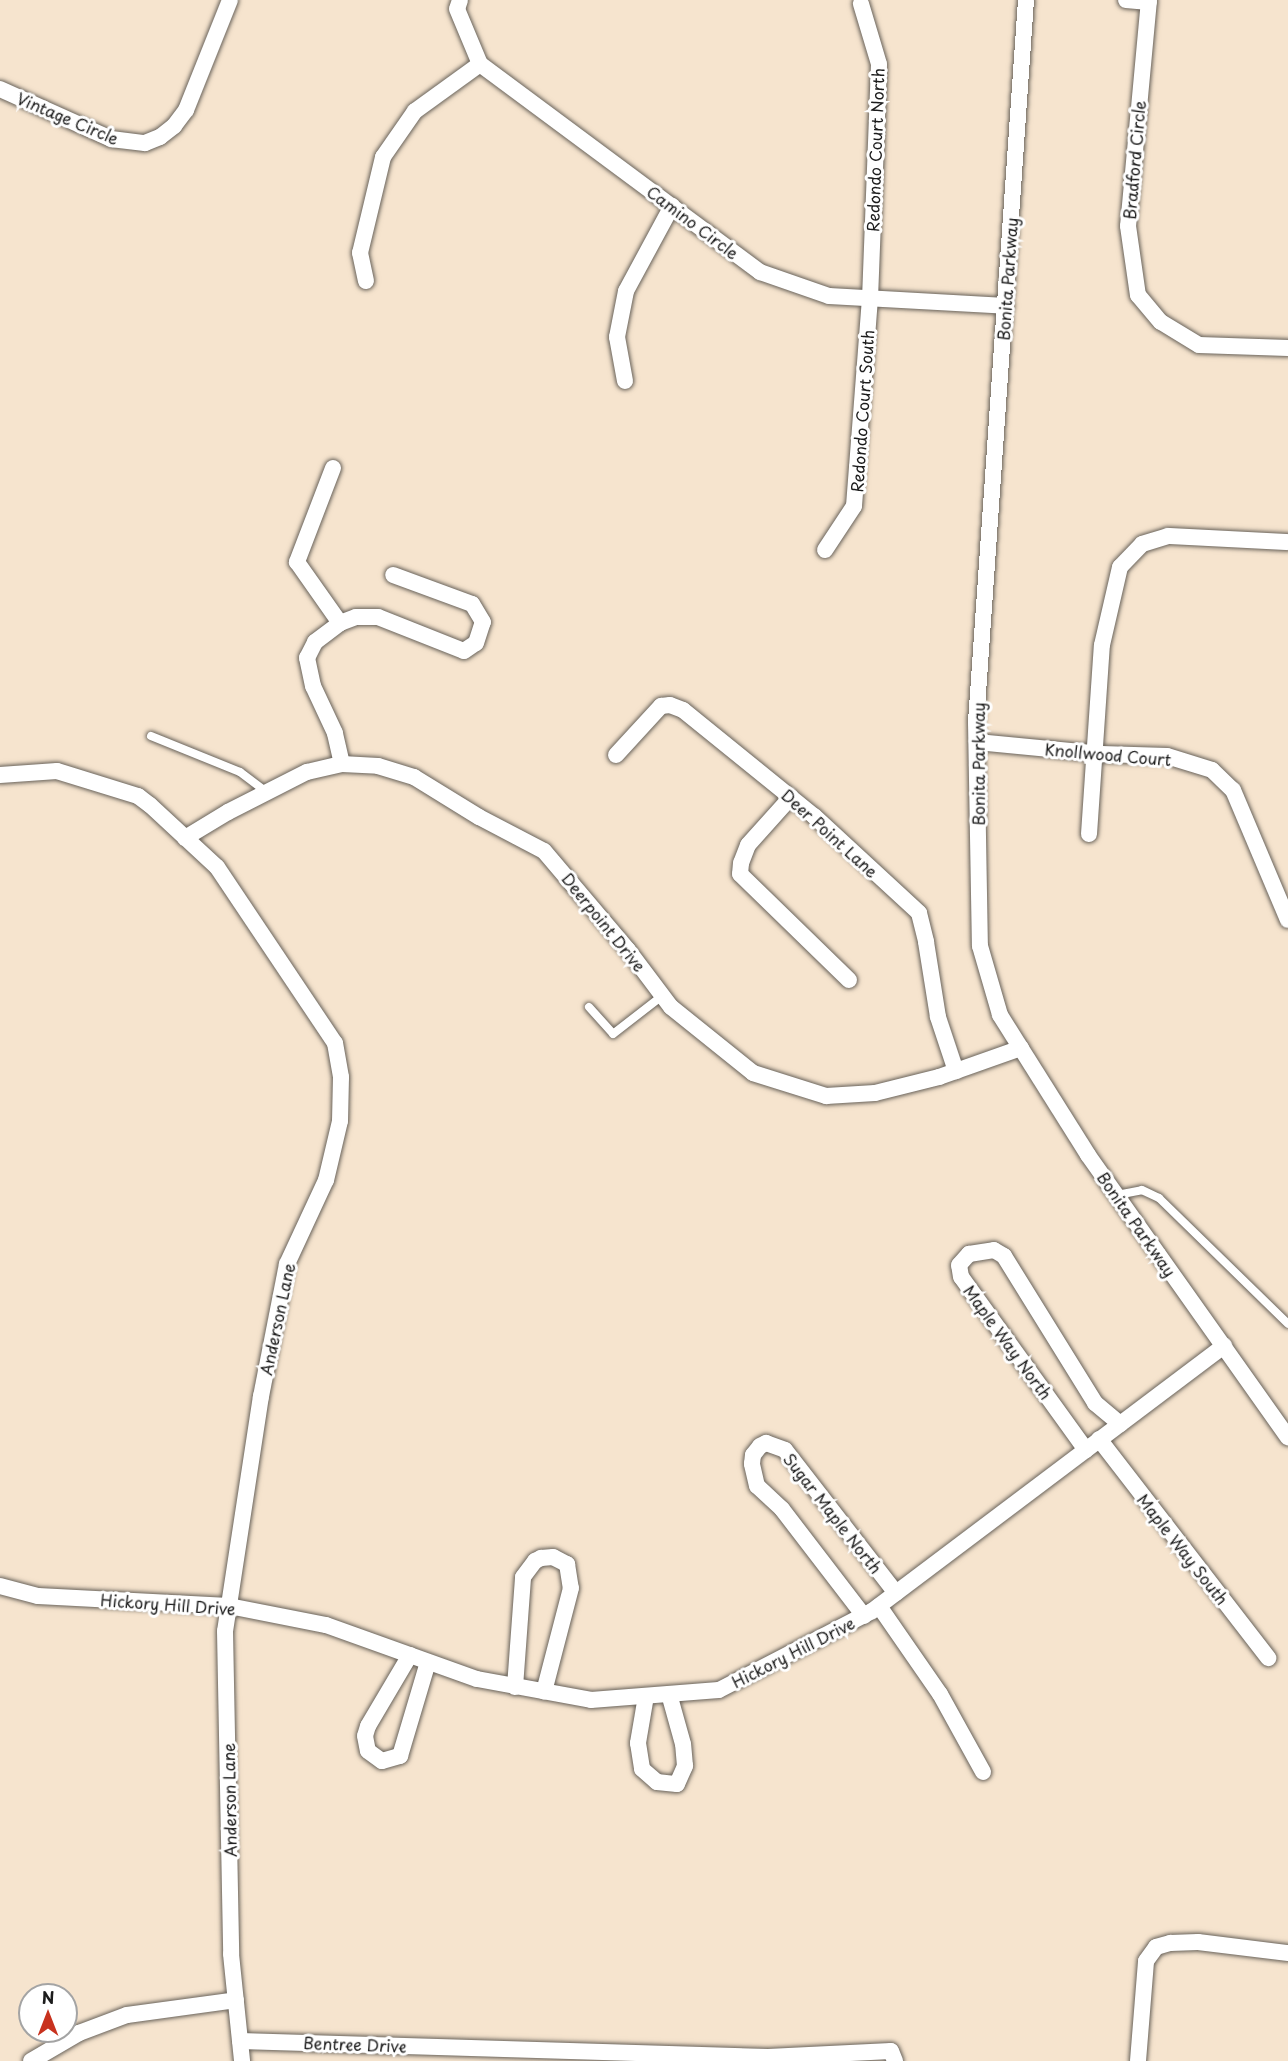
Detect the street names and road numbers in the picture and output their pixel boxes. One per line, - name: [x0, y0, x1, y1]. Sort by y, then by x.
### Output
- street label: Redondo Court North: [863, 68, 887, 232]
- street label: Vintage Circle: [14, 88, 122, 148]
- street label: Bradford Circle: [1119, 99, 1149, 221]
- street label: Camino Circle: [643, 181, 743, 263]
- street label: Bonita Parkway: [993, 217, 1021, 341]
- street label: Redondo Court South: [847, 329, 877, 493]
- street label: Bonita Parkway: [968, 702, 988, 826]
- street label: Knollwood Court: [1044, 739, 1172, 769]
- street label: Deer Point Lane: [777, 784, 883, 882]
- street label: Deerpoint Drive: [558, 869, 650, 975]
- street label: Bonita Parkway: [1094, 1168, 1180, 1280]
- street label: Anderson Lane: [256, 1261, 298, 1377]
- street label: Maple Way North: [960, 1281, 1056, 1403]
- street label: Sugar Maple North: [780, 1449, 886, 1577]
- street label: Maple Way South: [1134, 1489, 1232, 1609]
- street label: Hickory Hill Drive: [99, 1590, 237, 1618]
- street label: Hickory Hill Drive: [728, 1612, 858, 1692]
- street label: Anderson Lane: [218, 1742, 240, 1858]
- street label: Bentree Drive: [302, 2033, 408, 2055]

